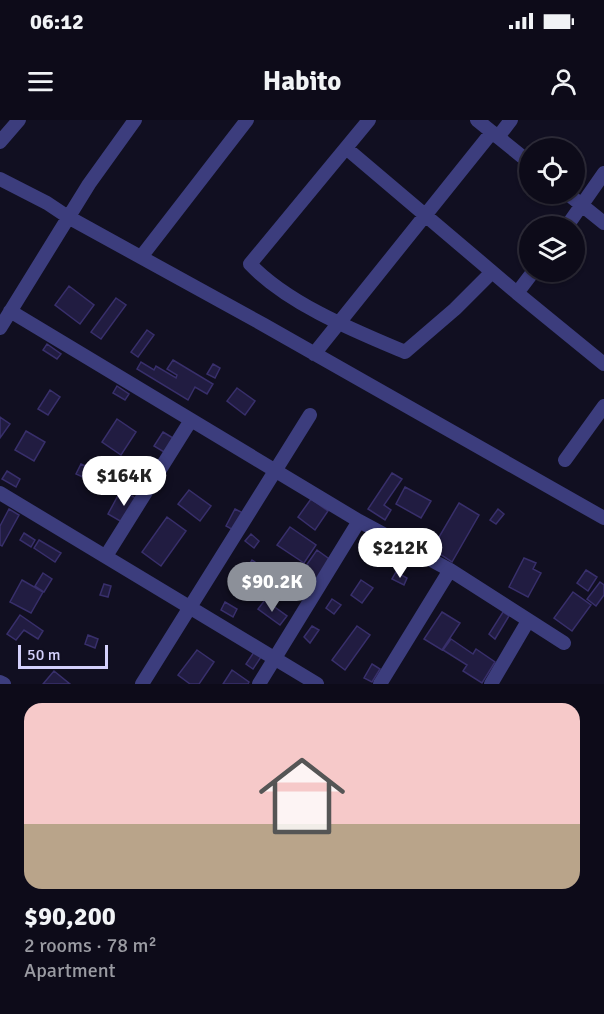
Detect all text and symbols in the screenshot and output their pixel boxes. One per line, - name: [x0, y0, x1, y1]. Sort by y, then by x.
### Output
- text: 06:12: [30, 8, 84, 35]
- icon: menu: [24, 65, 57, 98]
- text: Habito: [263, 65, 341, 98]
- icon: person: [547, 65, 580, 98]
- map controls: [519, 138, 585, 282]
- button: locate: [519, 138, 585, 204]
- button: layers: [519, 216, 585, 282]
- pin: $164K: [82, 456, 166, 507]
- text: $164K: [96, 463, 152, 488]
- pin: $212K: [358, 528, 442, 579]
- text: $212K: [372, 535, 428, 560]
- pin: $90.2K: [223, 562, 321, 613]
- text: $90.2K: [241, 569, 303, 594]
- scale bar: [18, 642, 108, 670]
- text: 50 m: [27, 645, 61, 665]
- icon: home: [248, 742, 356, 850]
- text: $90,200: [24, 901, 116, 933]
- text: 2 rooms · 78 m²: [24, 933, 157, 958]
- text: Apartment: [24, 958, 116, 983]

